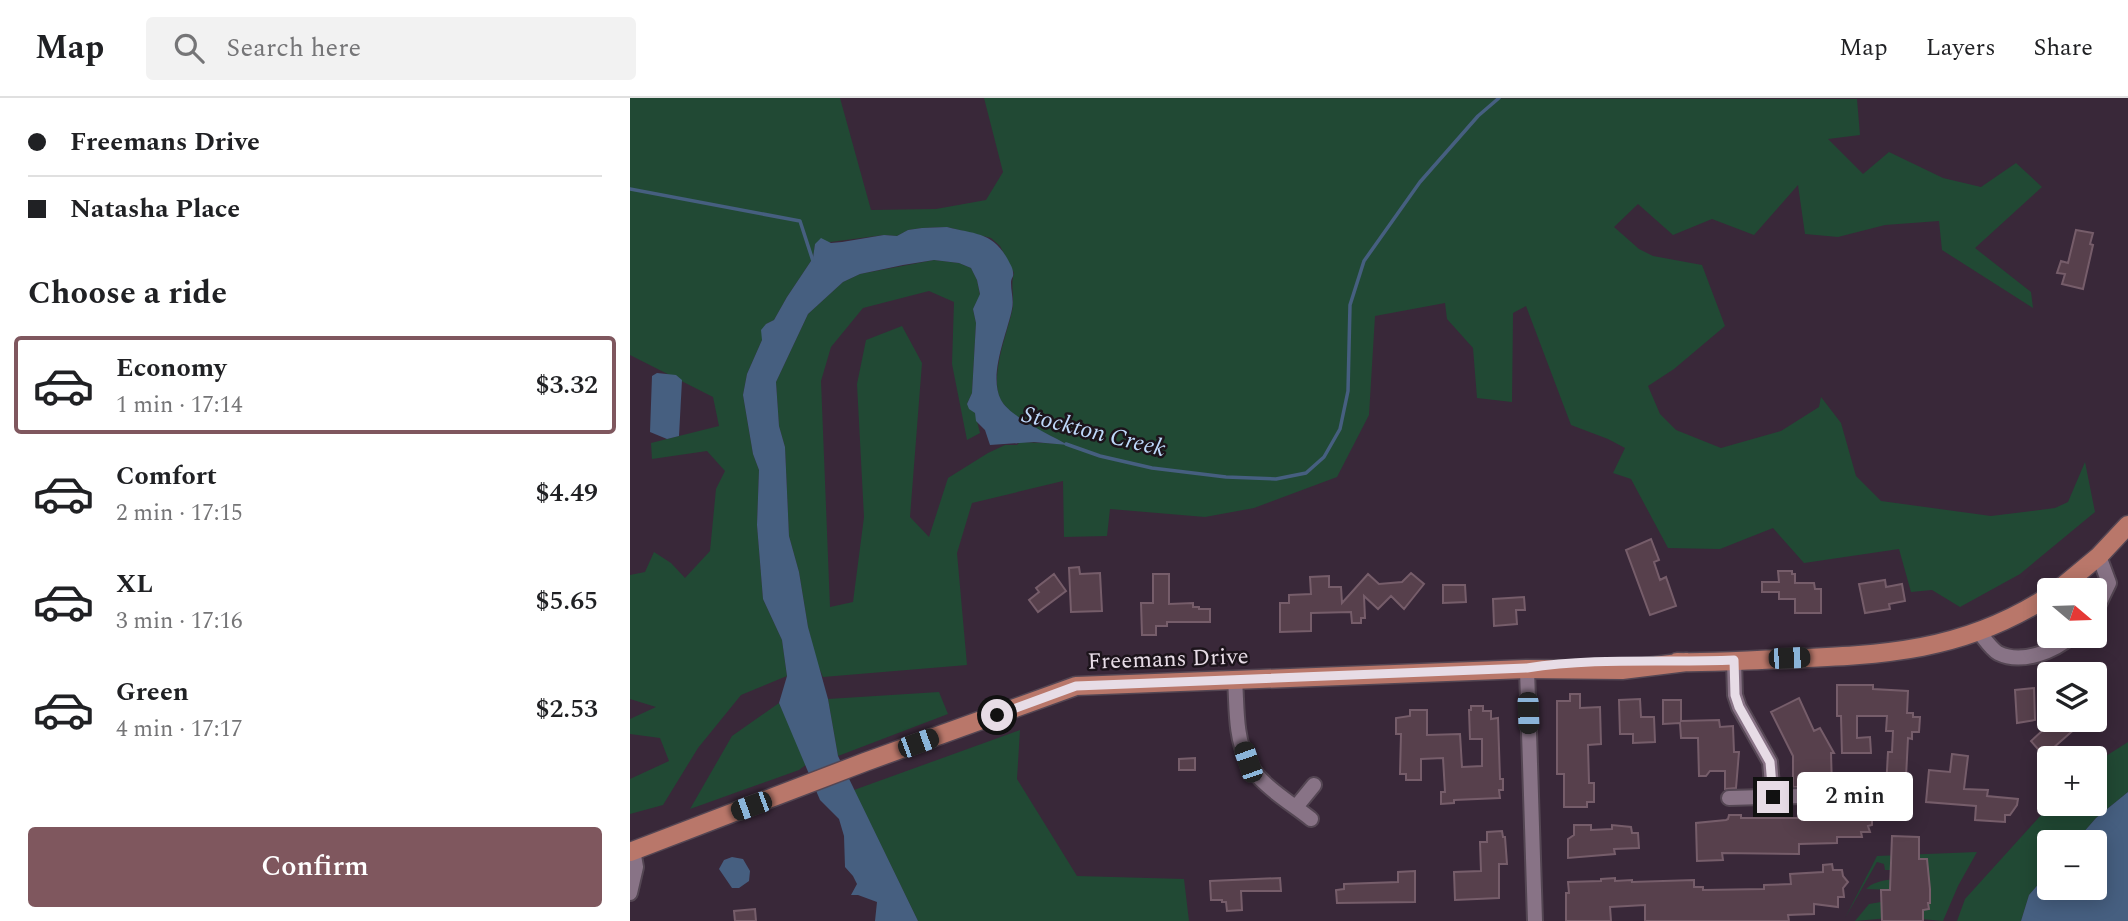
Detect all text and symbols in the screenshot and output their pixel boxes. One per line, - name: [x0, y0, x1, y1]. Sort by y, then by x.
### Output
- search box: [146, 17, 636, 80]
- text: Map: [35, 23, 104, 73]
- text: Search here: [226, 28, 361, 68]
- icon: search: [170, 29, 208, 67]
- text: Map: [1839, 30, 1888, 66]
- text: Layers: [1926, 30, 1996, 66]
- text: Share: [2034, 30, 2093, 66]
- text: Freemans Drive: [70, 122, 260, 162]
- text: Natasha Place: [70, 189, 240, 229]
- text: Choose a ride: [28, 269, 227, 318]
- text: Economy: [116, 348, 226, 388]
- icon: car: [32, 354, 95, 417]
- text: $3.32: [535, 365, 598, 405]
- text: 1 min · 17:14: [116, 388, 243, 423]
- water label: Stockton Creek: [1018, 397, 1170, 467]
- text: Comfort: [116, 456, 217, 496]
- icon: car: [32, 462, 95, 525]
- text: $4.49: [535, 473, 598, 513]
- text: 2 min · 17:15: [116, 496, 243, 531]
- text: XL: [116, 564, 153, 604]
- icon: car: [32, 570, 95, 633]
- north arrow: [2037, 578, 2107, 648]
- map controls: [2037, 578, 2107, 900]
- text: $5.65: [535, 581, 598, 621]
- text: 3 min · 17:16: [116, 604, 243, 639]
- street label: Freemans Drive: [1087, 639, 1249, 680]
- car: [1768, 647, 1811, 669]
- button: layers: [2037, 662, 2107, 732]
- text: Green: [116, 672, 189, 712]
- icon: car: [32, 678, 95, 741]
- text: $2.53: [535, 689, 598, 729]
- car: [1517, 692, 1540, 734]
- route start: [981, 699, 1013, 731]
- text: 4 min · 17:17: [116, 712, 243, 747]
- car: [895, 726, 942, 760]
- car: [1232, 739, 1265, 785]
- button: +: [2037, 746, 2107, 816]
- callout: 2 min: [1798, 772, 1913, 822]
- text: 2 min: [1825, 779, 1885, 814]
- route end: [1757, 781, 1789, 813]
- car: [728, 789, 775, 823]
- button: Confirm: [28, 827, 602, 907]
- button: −: [2037, 830, 2107, 900]

